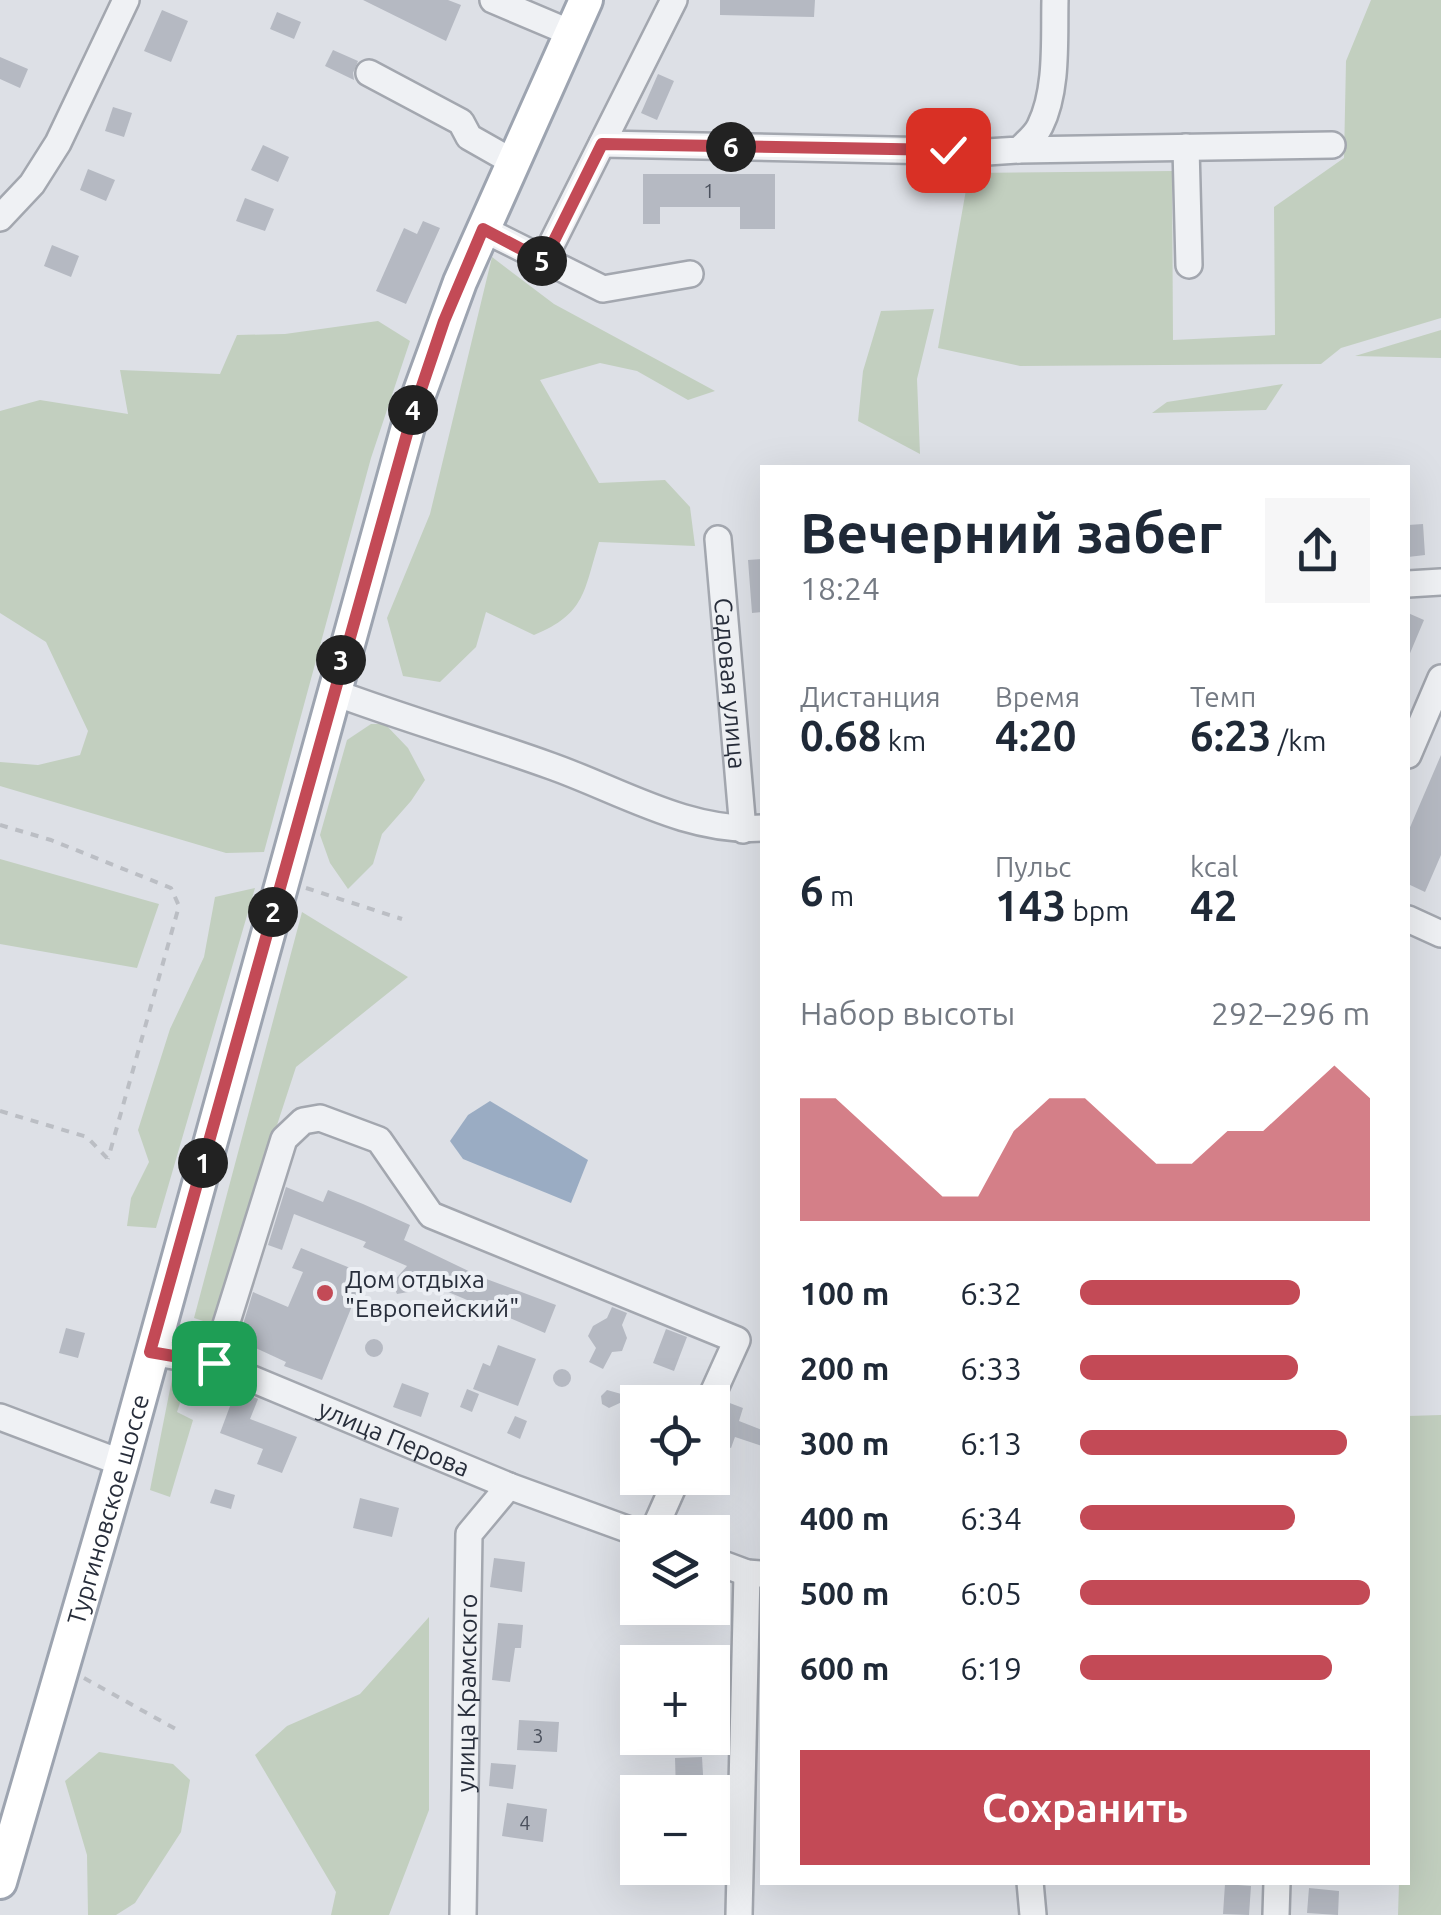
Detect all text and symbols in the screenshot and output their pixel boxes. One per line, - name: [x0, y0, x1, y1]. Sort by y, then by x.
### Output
- pin: [906, 108, 991, 193]
- pin: 6: [706, 122, 756, 172]
- icon: check: [921, 123, 976, 178]
- text: 6: [723, 131, 739, 162]
- house number: 1: [703, 179, 715, 202]
- pin: 5: [517, 236, 567, 286]
- text: 5: [534, 245, 550, 276]
- pin: 4: [388, 385, 438, 435]
- text: 4: [405, 394, 421, 425]
- button: share: [1265, 498, 1370, 603]
- text: Вечерний забег: [800, 502, 1222, 563]
- text: 18:24: [800, 570, 880, 606]
- street label: Садовая улица: [709, 597, 752, 770]
- pin: 3: [316, 635, 366, 685]
- text: 3: [333, 644, 349, 675]
- text: Дистанция: [800, 681, 941, 712]
- text: Время: [995, 681, 1080, 712]
- text: Темп: [1190, 681, 1256, 712]
- text: 0.68: [800, 712, 881, 759]
- text: 4:20: [995, 712, 1076, 759]
- text: 6:23: [1190, 712, 1271, 759]
- text: km: [881, 725, 926, 756]
- text: /km: [1271, 725, 1326, 756]
- text: Пульс: [995, 851, 1071, 882]
- text: kcal: [1190, 851, 1238, 882]
- text: 6: [800, 867, 824, 914]
- text: m: [824, 880, 854, 911]
- text: 143: [995, 882, 1066, 929]
- text: 42: [1190, 882, 1237, 929]
- pin: 2: [248, 887, 298, 937]
- text: bpm: [1066, 895, 1129, 926]
- text: 2: [265, 896, 281, 927]
- text: Набор высоты: [800, 995, 1015, 1031]
- text: 292–296 m: [1211, 995, 1370, 1031]
- pin: 1: [178, 1138, 228, 1188]
- text: 1: [195, 1147, 211, 1178]
- place label: Дом отдыха "Европейский": [345, 1265, 519, 1322]
- text: 100 m: [800, 1275, 889, 1311]
- text: 6:32: [960, 1275, 1022, 1311]
- marker: Дом отдыха "Европейский": [314, 1282, 336, 1304]
- pin: [172, 1321, 257, 1406]
- icon: arrive: [187, 1336, 242, 1391]
- text: 200 m: [800, 1350, 889, 1386]
- text: 6:33: [960, 1350, 1022, 1386]
- map controls: [620, 1385, 730, 1885]
- button: locate: [620, 1385, 730, 1495]
- street label: Тургиновское шоссе: [62, 1391, 154, 1628]
- street label: улица Перова: [314, 1394, 474, 1482]
- text: 300 m: [800, 1425, 889, 1461]
- text: 6:13: [960, 1425, 1022, 1461]
- text: 400 m: [800, 1500, 889, 1536]
- text: 6:34: [960, 1500, 1022, 1536]
- button: layers: [620, 1515, 730, 1625]
- text: 500 m: [800, 1575, 889, 1611]
- text: 6:05: [960, 1575, 1022, 1611]
- street label: улица Крамского: [451, 1594, 482, 1793]
- button: +: [620, 1645, 730, 1755]
- text: 600 m: [800, 1650, 889, 1686]
- text: 6:19: [960, 1650, 1022, 1686]
- house number: 3: [532, 1724, 544, 1747]
- button: Сохранить: [800, 1750, 1370, 1865]
- button: −: [620, 1775, 730, 1885]
- house number: 4: [519, 1811, 531, 1834]

